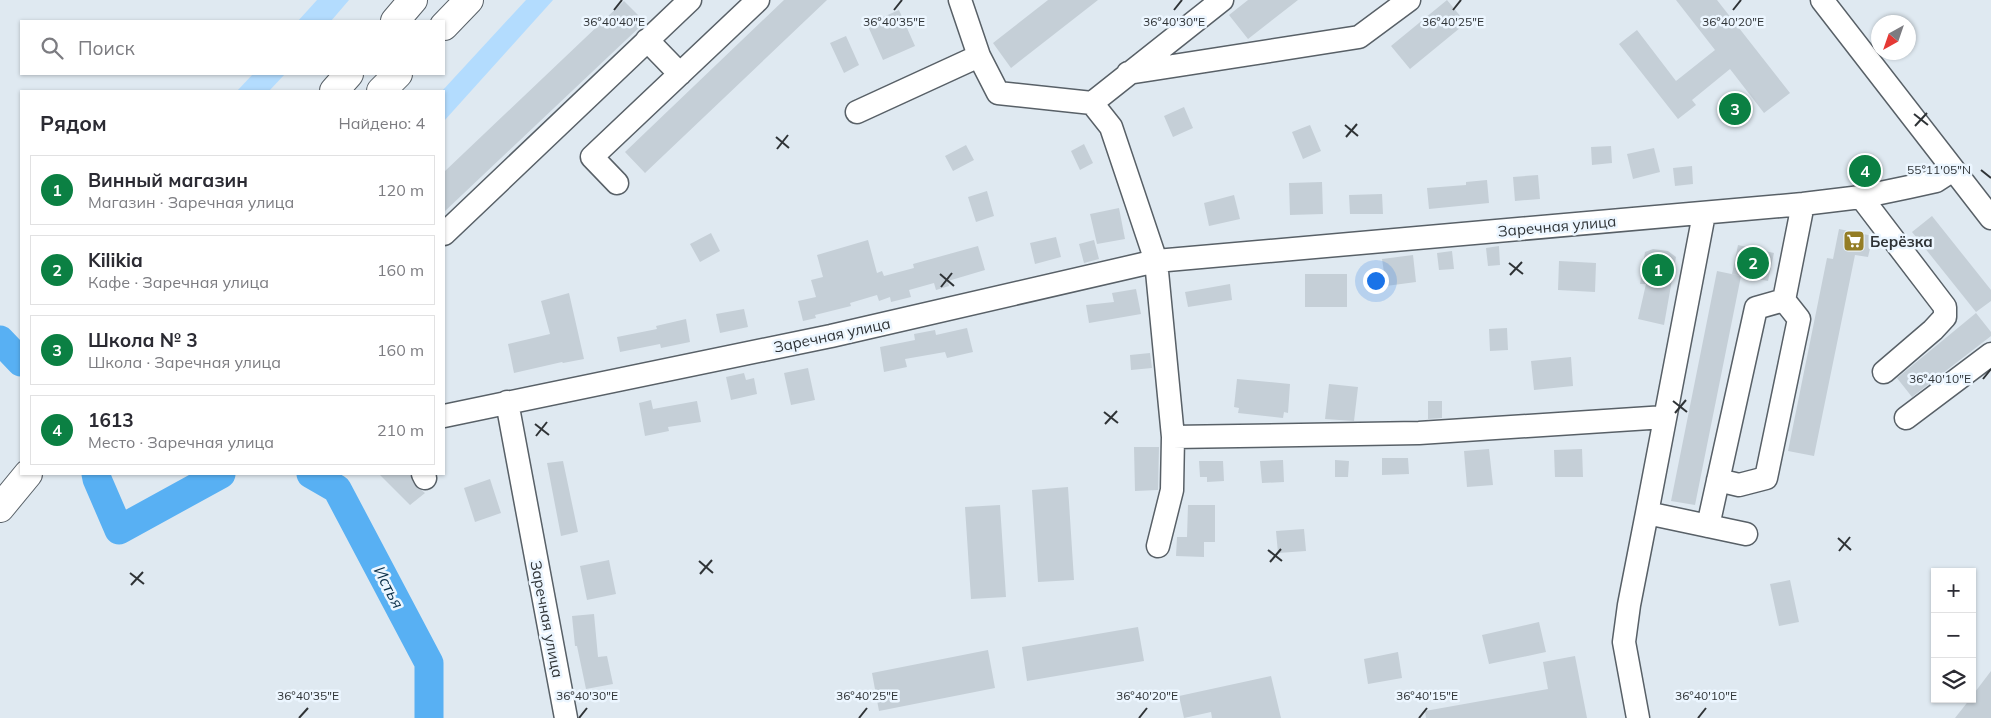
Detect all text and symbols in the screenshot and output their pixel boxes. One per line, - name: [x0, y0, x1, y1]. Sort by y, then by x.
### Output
- text: 36°40'40"E: [583, 14, 645, 29]
- text: 36°40'35"E: [863, 14, 925, 29]
- text: 36°40'30"E: [1143, 14, 1205, 29]
- text: 36°40'25"E: [1422, 14, 1484, 29]
- text: 36°40'20"E: [1702, 14, 1764, 29]
- north arrow: [1871, 15, 1916, 60]
- search box: [20, 20, 445, 75]
- icon: search: [38, 34, 66, 62]
- text: Поиск: [78, 36, 135, 60]
- pin: 3: [1719, 90, 1751, 128]
- text: Рядом: [40, 110, 107, 136]
- text: Найдено: 4: [339, 113, 425, 133]
- pin: 4: [1849, 152, 1881, 190]
- text: 55°11'05"N: [1907, 162, 1971, 177]
- text: Винный магазин: [88, 168, 248, 192]
- text: 1: [52, 180, 62, 200]
- text: 120 m: [377, 180, 424, 200]
- text: Магазин · Заречная улица: [88, 192, 294, 212]
- street label: Заречная улица: [1497, 211, 1617, 241]
- supermarket icon: Берёзка: [1842, 229, 1866, 253]
- place label: Берёзка: [1870, 232, 1933, 251]
- pin: 2: [1737, 244, 1769, 282]
- text: Kilikia: [88, 248, 143, 272]
- pin: 1: [1642, 251, 1674, 289]
- text: 2: [52, 260, 62, 280]
- text: 160 m: [377, 260, 424, 280]
- your location: [1363, 268, 1389, 294]
- text: Кафе · Заречная улица: [88, 272, 269, 292]
- street label: Заречная улица: [772, 313, 892, 357]
- text: Школа № 3: [88, 328, 198, 352]
- text: 3: [52, 340, 62, 360]
- text: 160 m: [377, 340, 424, 360]
- text: Школа · Заречная улица: [88, 352, 281, 372]
- text: 36°40'10"E: [1909, 371, 1971, 386]
- text: 1613: [88, 408, 134, 432]
- text: 4: [52, 420, 62, 440]
- text: 210 m: [377, 420, 424, 440]
- text: Место · Заречная улица: [88, 432, 274, 452]
- street label: Заречная улица: [526, 559, 568, 679]
- water label: Истья: [370, 562, 409, 612]
- map controls: [1931, 568, 1976, 703]
- button: +: [1931, 568, 1976, 613]
- button: −: [1931, 613, 1976, 658]
- button: layers: [1931, 658, 1976, 703]
- text: 36°40'35"E: [277, 688, 339, 703]
- text: 36°40'30"E: [556, 688, 618, 703]
- text: 36°40'25"E: [836, 688, 898, 703]
- text: 36°40'20"E: [1116, 688, 1178, 703]
- text: 36°40'15"E: [1396, 688, 1458, 703]
- text: 36°40'10"E: [1675, 688, 1737, 703]

